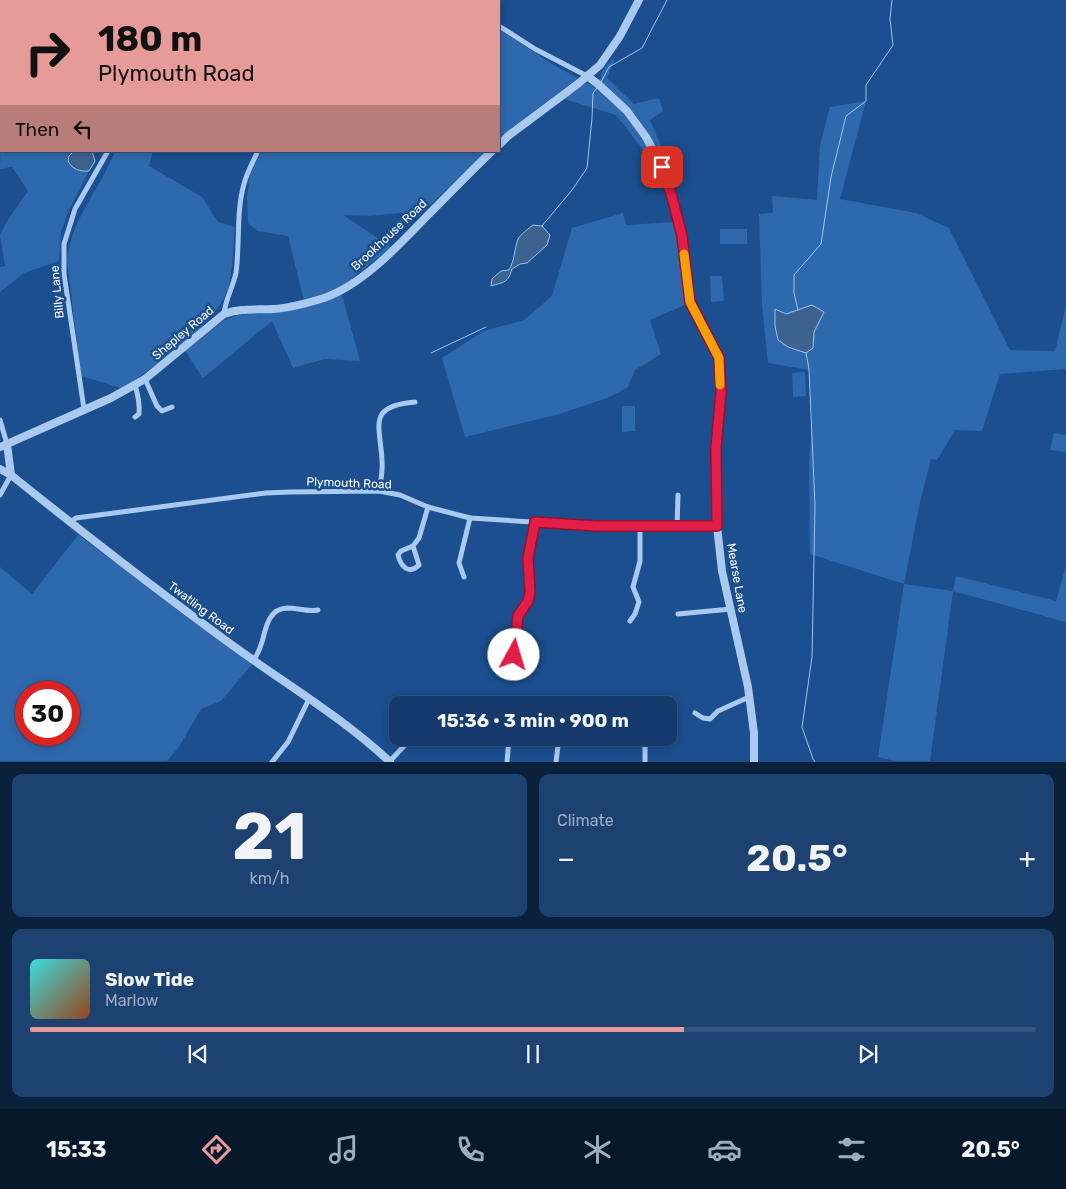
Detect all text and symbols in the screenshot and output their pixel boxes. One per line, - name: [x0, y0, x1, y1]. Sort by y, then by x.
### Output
- text: 180 m: [98, 18, 202, 60]
- icon: right: [15, 20, 80, 85]
- text: Plymouth Road: [98, 60, 255, 87]
- icon: left: [69, 115, 97, 143]
- text: Then: [15, 118, 59, 141]
- pin: [641, 146, 683, 188]
- icon: arrive: [648, 153, 676, 181]
- street label: Brookhouse Road: [348, 196, 430, 274]
- street label: Billy Lane: [47, 264, 67, 319]
- street label: Shepley Road: [149, 303, 217, 363]
- street label: Plymouth Road: [306, 475, 392, 491]
- street label: Mearse Lane: [724, 542, 750, 614]
- street label: Twatling Road: [165, 579, 237, 637]
- position arrow: [487, 628, 539, 680]
- speed limit sign: 30: [15, 681, 80, 746]
- text: 15:36 · 3 min · 900 m: [437, 709, 629, 732]
- text: 21: [232, 798, 307, 875]
- text: Climate: [557, 811, 614, 830]
- text: 20.5°: [746, 835, 848, 881]
- text: −: [557, 842, 575, 875]
- text: +: [1019, 842, 1036, 875]
- text: km/h: [250, 869, 289, 888]
- text: Slow Tide: [105, 968, 194, 991]
- text: Marlow: [105, 991, 158, 1010]
- icon: previous: [184, 1040, 212, 1068]
- icon: pause: [519, 1040, 547, 1068]
- icon: next: [854, 1040, 882, 1068]
- icon: directions: [199, 1132, 234, 1167]
- icon: music: [326, 1132, 361, 1167]
- icon: phone: [453, 1132, 488, 1167]
- icon: climate: [580, 1132, 615, 1167]
- icon: car: [707, 1132, 742, 1167]
- icon: filters: [834, 1132, 869, 1167]
- text: 15:33: [46, 1136, 107, 1163]
- text: 20.5°: [961, 1136, 1020, 1163]

